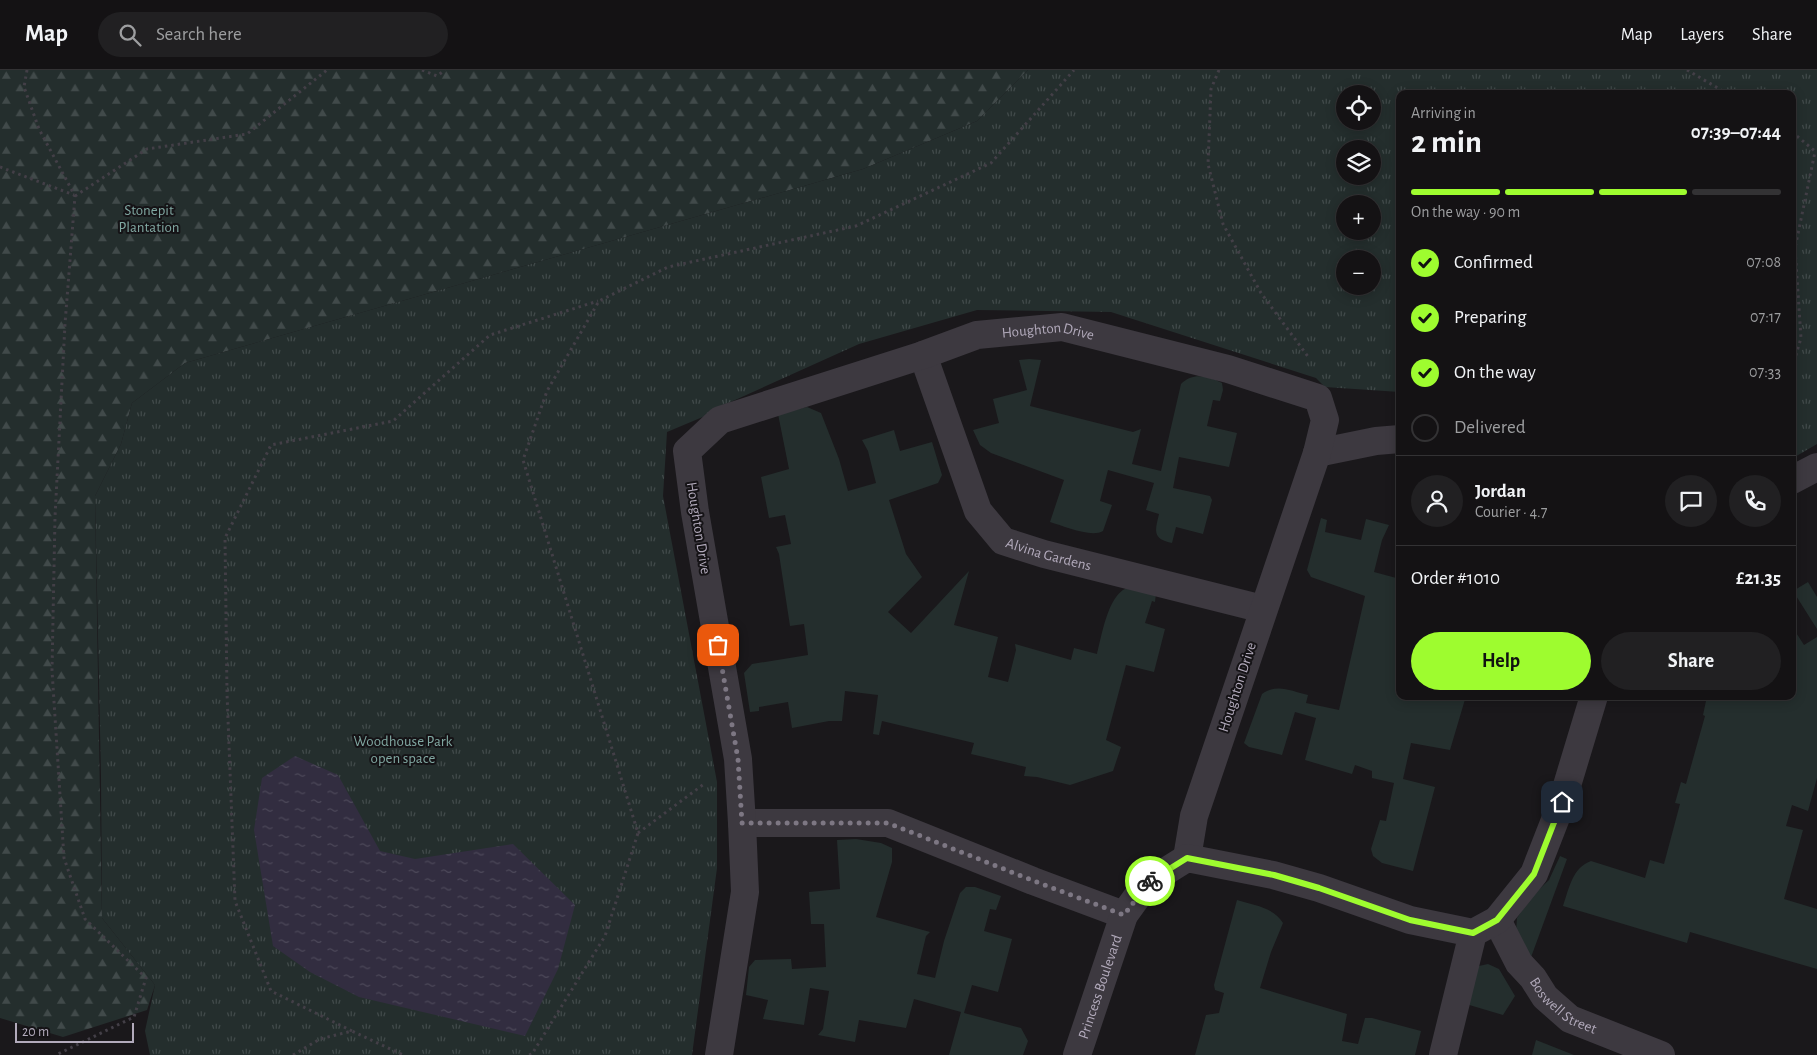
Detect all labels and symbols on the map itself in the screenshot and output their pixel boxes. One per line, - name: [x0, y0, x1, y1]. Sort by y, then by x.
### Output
- park label: Stonepit Plantation: [118, 203, 180, 235]
- street label: Houghton Drive: [1001, 320, 1096, 343]
- street label: Houghton Drive: [684, 481, 713, 575]
- street label: Alvina Gardens: [1004, 535, 1093, 574]
- pin: [697, 624, 739, 666]
- street label: Houghton Drive: [1216, 640, 1259, 734]
- park label: Woodhouse Park open space: [354, 734, 453, 766]
- pin: [1541, 781, 1583, 823]
- courier: [1125, 856, 1175, 906]
- street label: Princess Boulevard: [1076, 933, 1125, 1041]
- street label: Boswell Street: [1527, 975, 1599, 1037]
- scale bar: [15, 1020, 134, 1043]

